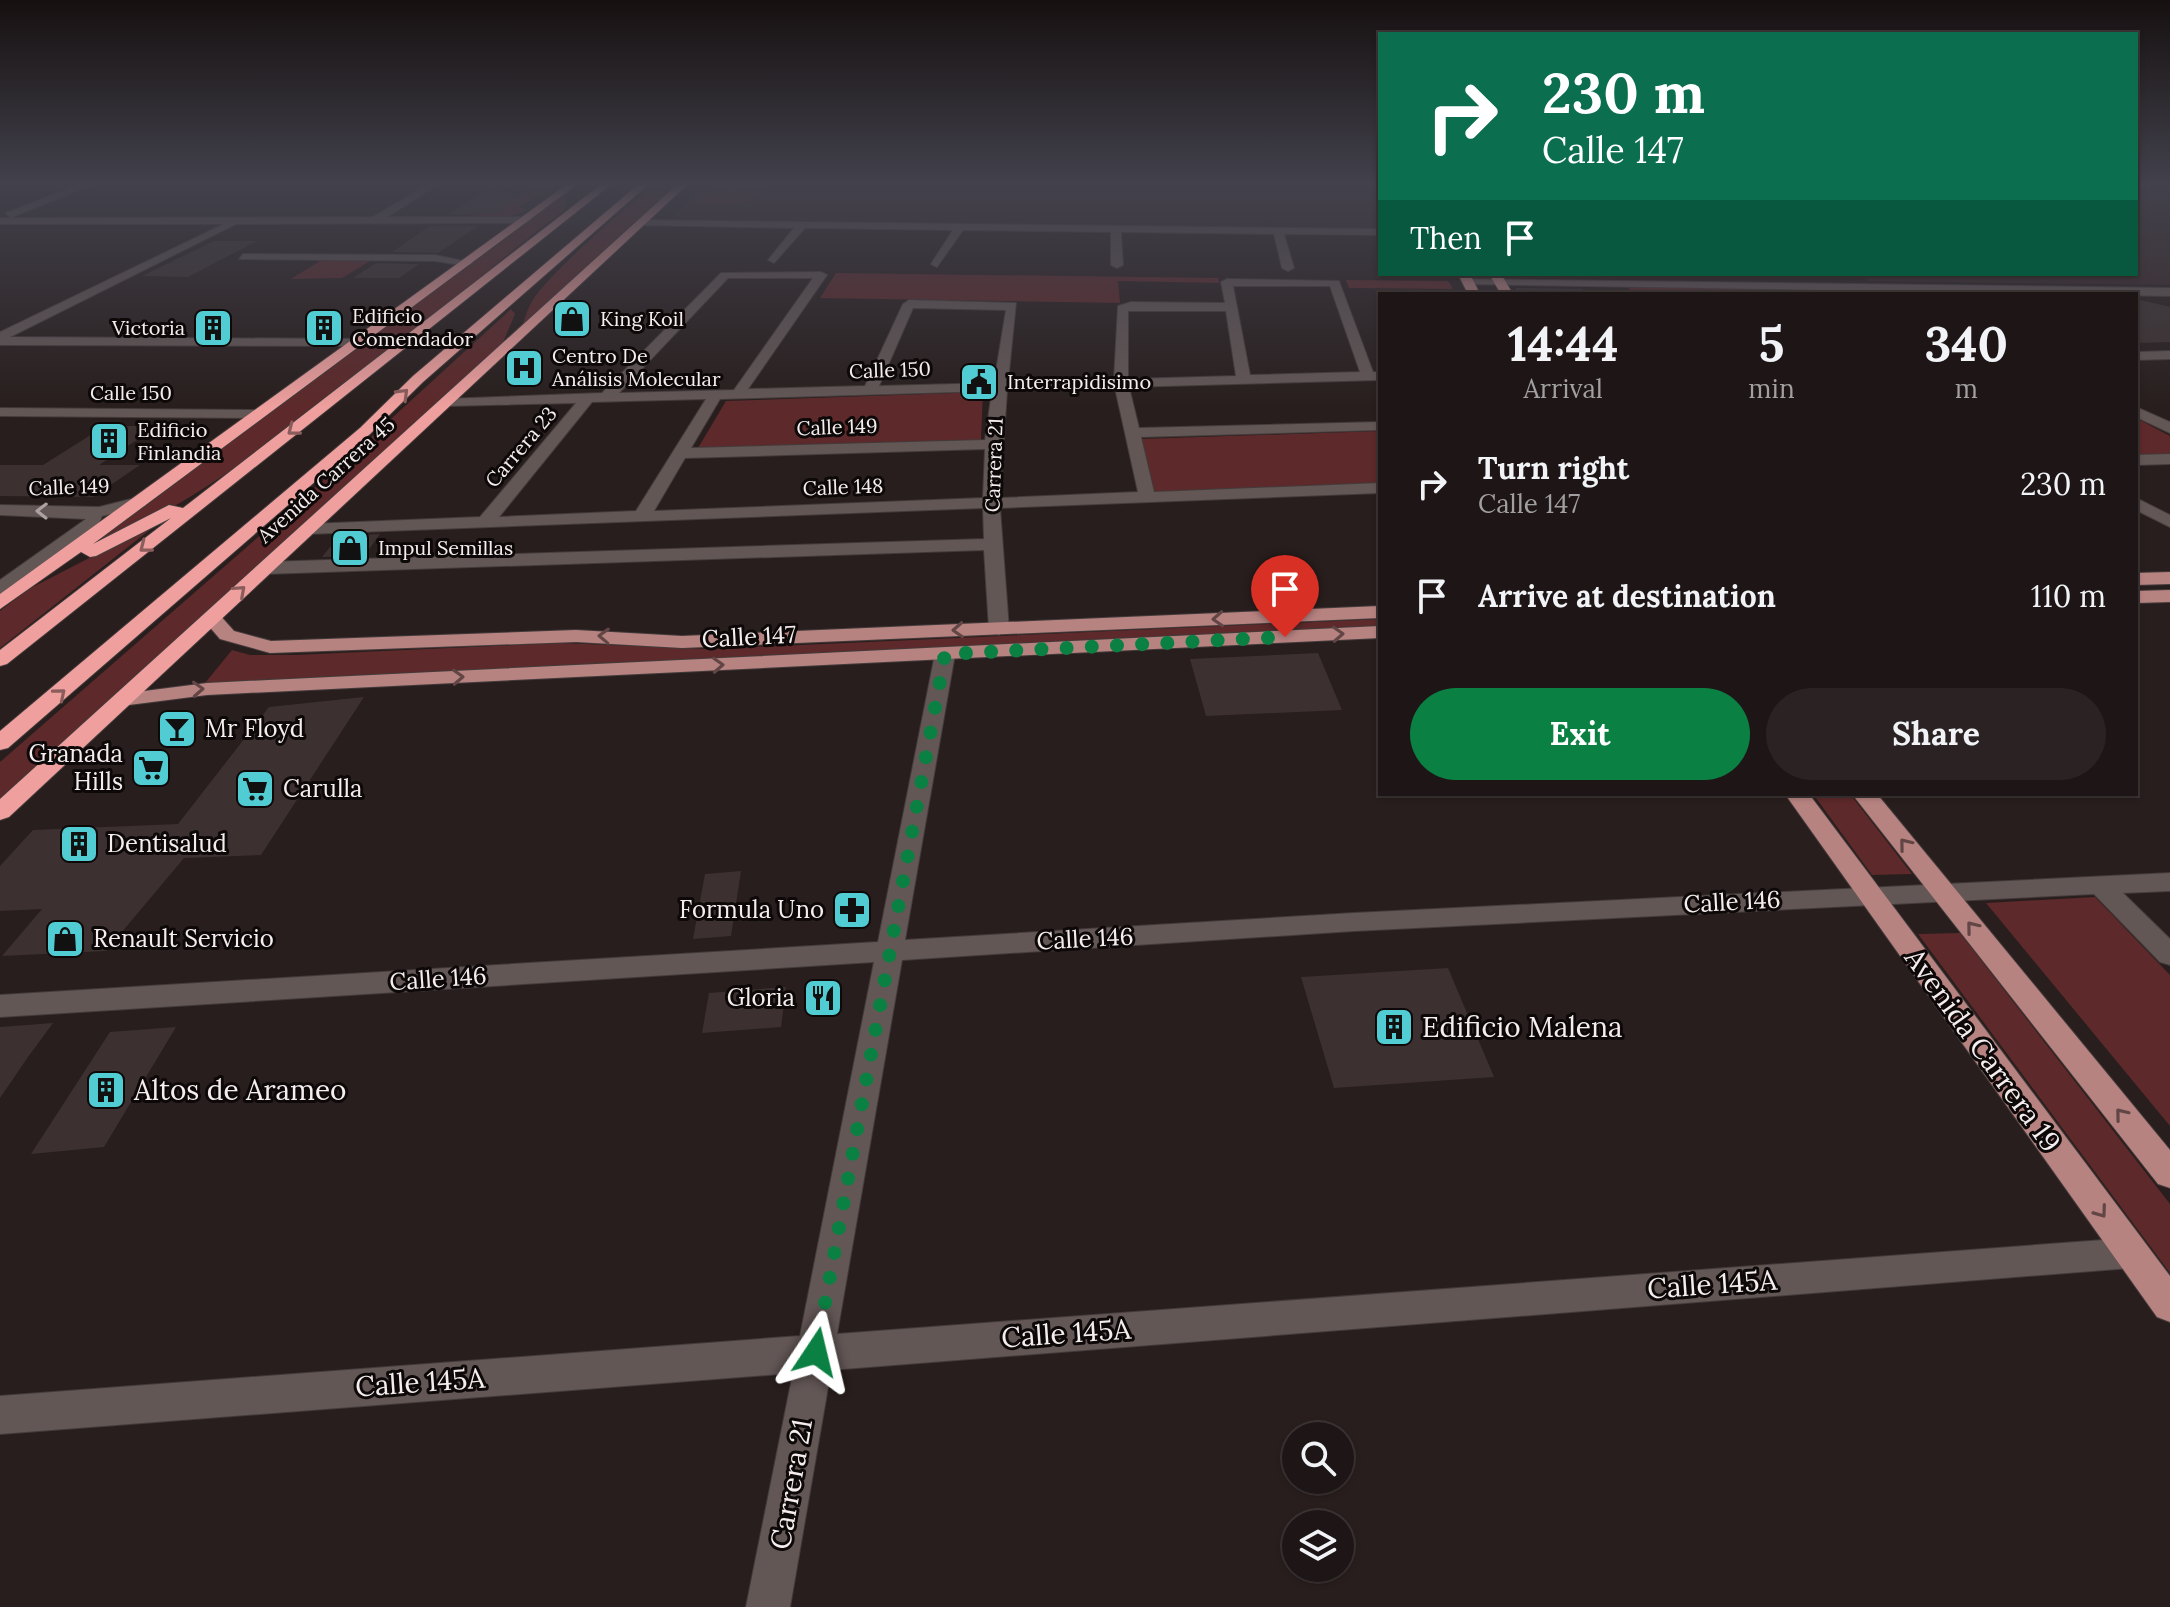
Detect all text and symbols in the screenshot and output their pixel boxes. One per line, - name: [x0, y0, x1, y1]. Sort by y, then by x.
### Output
- text: 230 m: [1542, 57, 1705, 128]
- icon: right: [1410, 64, 1514, 168]
- text: Calle 147: [1542, 127, 1684, 173]
- icon: arrive: [1498, 216, 1542, 260]
- text: Then: [1410, 219, 1482, 257]
- shop icon: King Koil: [551, 298, 593, 340]
- place label: Edificio Comendador: [352, 303, 473, 351]
- place label: King Koil: [600, 306, 684, 331]
- building icon: Victoria: [192, 307, 234, 349]
- building icon: Edificio Comendador: [303, 307, 345, 349]
- text: 14:44: [1508, 313, 1619, 374]
- text: 5: [1759, 313, 1784, 374]
- text: 340: [1924, 313, 2008, 374]
- place label: Victoria: [111, 315, 185, 340]
- place label: Centro De Análisis Molecular: [551, 343, 721, 391]
- hospital icon: Centro De Análisis Molecular: [503, 347, 545, 389]
- street label: Calle 150: [849, 356, 931, 383]
- public building icon: Interrapidisimo: [958, 361, 1000, 403]
- place label: Interrapidisimo: [1007, 369, 1151, 394]
- text: Arrival: [1523, 372, 1603, 405]
- text: min: [1748, 372, 1795, 405]
- text: m: [1955, 372, 1978, 405]
- street label: Calle 150: [90, 380, 172, 405]
- one-way arrow: [394, 389, 409, 403]
- street label: Carrera 23: [480, 401, 562, 492]
- street label: Avenida Carrera 45: [251, 411, 400, 549]
- street label: Calle 149: [796, 413, 878, 440]
- place label: Edificio Finlandia: [137, 417, 221, 465]
- street label: Carrera 21: [979, 417, 1008, 513]
- building icon: Edificio Finlandia: [88, 420, 130, 462]
- one-way arrow: [287, 421, 302, 435]
- text: Turn right: [1478, 449, 1629, 487]
- icon: right: [1410, 462, 1454, 506]
- text: 230 m: [2020, 465, 2106, 503]
- street label: Calle 149: [28, 473, 110, 500]
- street label: Calle 148: [802, 473, 884, 500]
- text: Calle 147: [1478, 487, 1580, 520]
- one-way arrow: [35, 502, 48, 520]
- shop icon: Impul Semillas: [329, 527, 371, 569]
- place label: Impul Semillas: [378, 535, 513, 560]
- one-way arrow: [139, 537, 154, 551]
- pin: [1251, 555, 1319, 637]
- icon: arrive: [1263, 567, 1307, 611]
- icon: arrive: [1410, 574, 1454, 618]
- text: Arrive at destination: [1478, 577, 1776, 615]
- text: 110 m: [2031, 577, 2106, 615]
- one-way arrow: [231, 586, 246, 600]
- one-way arrow: [1211, 610, 1224, 627]
- street label: Calle 147: [701, 619, 797, 654]
- one-way arrow: [951, 622, 964, 639]
- one-way arrow: [1332, 626, 1345, 643]
- one-way arrow: [597, 628, 610, 645]
- one-way arrow: [712, 656, 725, 673]
- one-way arrow: [452, 668, 465, 685]
- one-way arrow: [192, 681, 205, 698]
- button: Exit: [1410, 688, 1750, 780]
- button: Share: [1766, 688, 2106, 780]
- one-way arrow: [51, 689, 65, 704]
- bar icon: Mr Floyd: [156, 708, 198, 750]
- place label: Mr Floyd: [205, 713, 304, 744]
- place label: Granada Hills: [28, 738, 123, 797]
- supermarket icon: Granada Hills: [130, 747, 172, 789]
- supermarket icon: Carulla: [234, 768, 276, 810]
- place label: Carulla: [283, 773, 362, 804]
- building icon: Dentisalud: [58, 823, 100, 865]
- place label: Dentisalud: [107, 828, 227, 859]
- one-way arrow: [1900, 839, 1915, 854]
- street label: Calle 146: [1683, 883, 1781, 920]
- pharmacy icon: Formula Uno: [831, 889, 873, 931]
- place label: Formula Uno: [679, 894, 824, 925]
- shop icon: Renault Servicio: [44, 918, 86, 960]
- street label: Calle 146: [1036, 920, 1134, 957]
- one-way arrow: [1967, 922, 1982, 936]
- place label: Renault Servicio: [93, 923, 274, 954]
- street label: Avenida Carrera 19: [1896, 940, 2069, 1159]
- street label: Calle 146: [388, 960, 488, 997]
- restaurant icon: Gloria: [802, 977, 844, 1019]
- place label: Gloria: [727, 982, 795, 1013]
- building icon: Edificio Malena: [1373, 1006, 1415, 1048]
- place label: Edificio Malena: [1422, 1009, 1622, 1045]
- building icon: Altos de Arameo: [85, 1069, 127, 1111]
- place label: Altos de Arameo: [133, 1072, 346, 1108]
- one-way arrow: [2117, 1108, 2131, 1123]
- one-way arrow: [2091, 1203, 2106, 1218]
- street label: Calle 145A: [1646, 1261, 1779, 1306]
- position arrow: [774, 1310, 858, 1394]
- street label: Calle 145A: [1000, 1310, 1133, 1355]
- street label: Calle 145A: [354, 1359, 487, 1404]
- street label: Carrera 21: [762, 1416, 820, 1552]
- map controls: [1282, 1422, 1354, 1582]
- button: search: [1282, 1422, 1354, 1494]
- button: layers: [1282, 1510, 1354, 1582]

